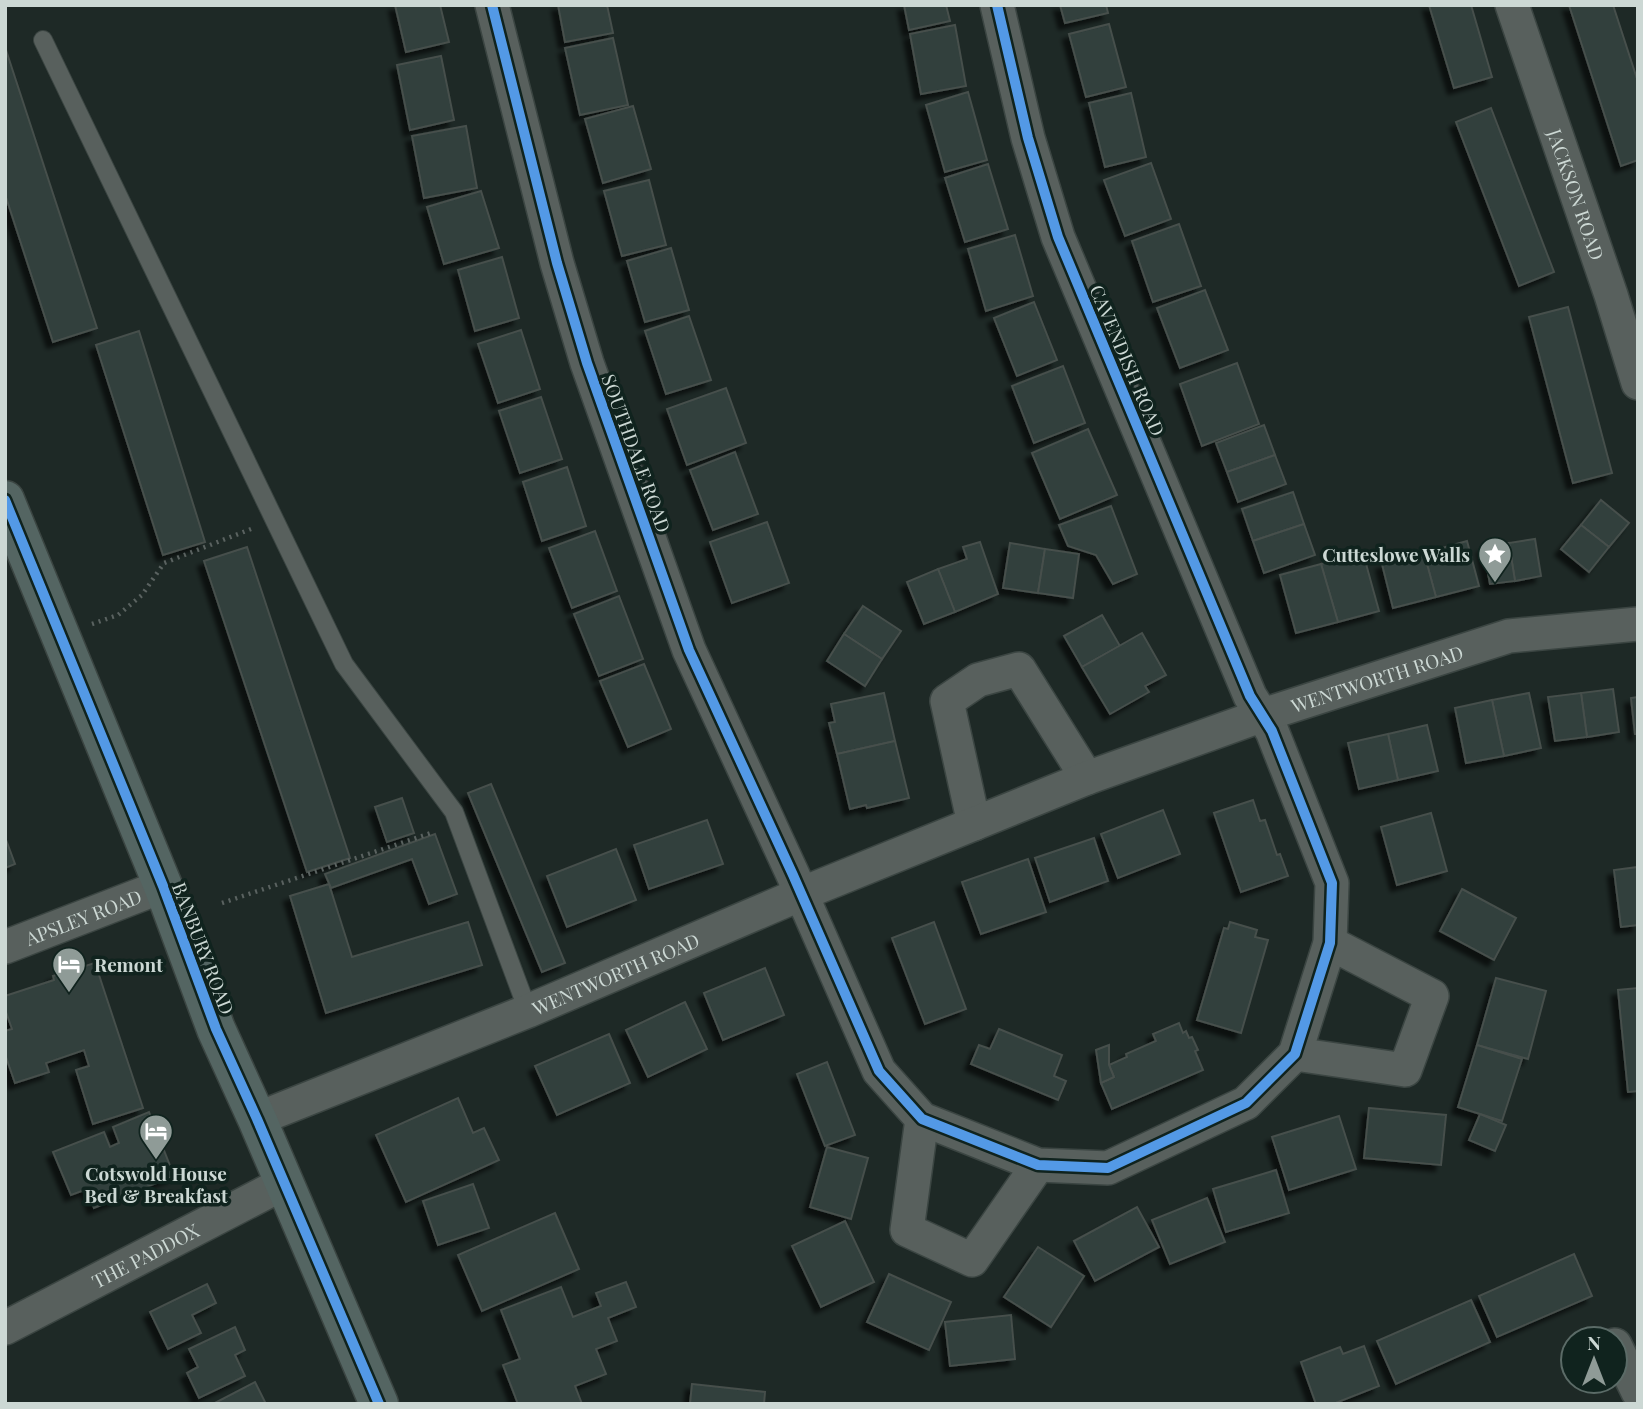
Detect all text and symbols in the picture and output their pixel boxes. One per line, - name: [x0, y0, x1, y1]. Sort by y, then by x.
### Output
- street label: JACKSON ROAD: [1542, 124, 1611, 263]
- street label: CAVENDISH ROAD: [1084, 280, 1172, 440]
- street label: SOUTHDALE ROAD: [596, 370, 678, 536]
- place icon: Cutteslowe Walls: [1476, 535, 1514, 584]
- place label: Cutteslowe Walls: [1322, 541, 1470, 567]
- street label: WENTWORTH ROAD: [1287, 639, 1466, 719]
- street label: BANBURY ROAD: [167, 878, 241, 1018]
- street label: APSLEY ROAD: [21, 883, 145, 951]
- street label: WENTWORTH ROAD: [527, 926, 703, 1021]
- hotel icon: Remont: [50, 945, 88, 994]
- place label: Remont: [94, 951, 163, 977]
- hotel icon: Cotswold House Bed & Breakfast: [137, 1112, 175, 1161]
- place label: Cotswold House Bed & Breakfast: [84, 1160, 228, 1208]
- street label: THE PADDOX: [87, 1217, 203, 1294]
- north arrow: [1559, 1325, 1629, 1395]
- text: N: [1587, 1329, 1601, 1355]

